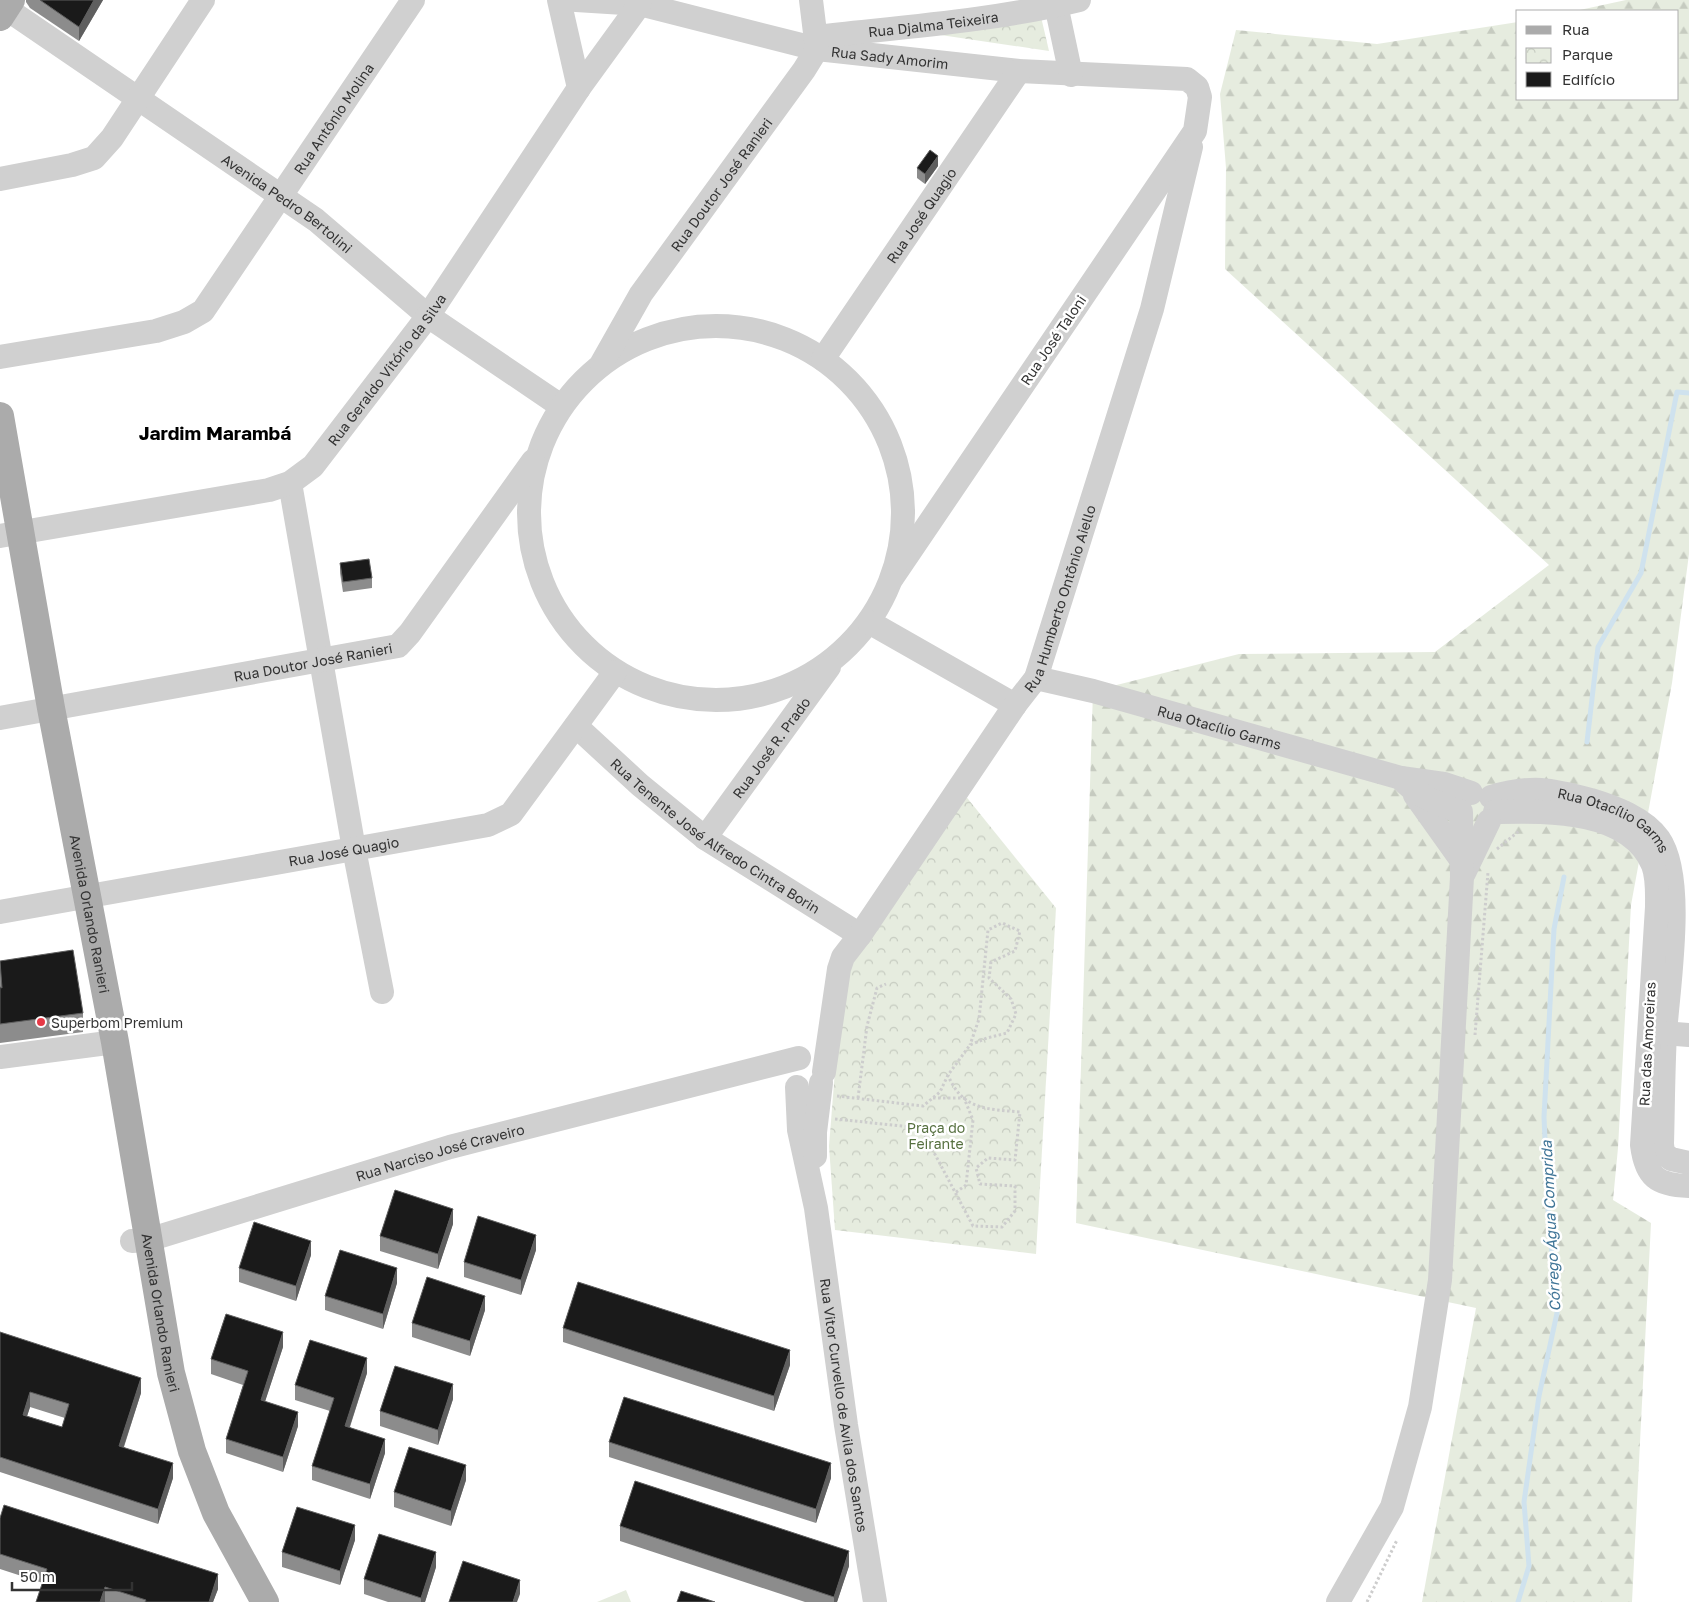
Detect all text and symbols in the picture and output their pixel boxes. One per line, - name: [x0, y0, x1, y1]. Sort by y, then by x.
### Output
- street label: Rua Djalma Teixeira: [867, 7, 999, 40]
- legend: [1516, 10, 1679, 100]
- text: Rua: [1562, 20, 1589, 38]
- street label: Rua Sady Amorim: [830, 42, 949, 72]
- text: Parque: [1562, 45, 1613, 63]
- street label: Rua Antônio Molina: [290, 59, 377, 177]
- text: Edifício: [1562, 70, 1615, 88]
- street label: Rua Doutor José Ranieri: [667, 114, 775, 254]
- street label: Avenida Pedro Bertolini: [219, 150, 356, 256]
- street label: Rua José Quagio: [882, 164, 959, 266]
- street label: Rua Geraldo Vitório da Silva: [324, 290, 449, 449]
- street label: Rua José Taloni: [1017, 292, 1089, 388]
- district label: Jardim Marambá: [139, 421, 291, 444]
- street label: Rua Humberto Ontõnio Aiello: [1020, 503, 1098, 695]
- street label: Rua Doutor José Ranieri: [232, 639, 394, 684]
- street label: Rua José R. Prado: [728, 693, 813, 801]
- street label: Rua Otacílio Garms: [1156, 701, 1283, 752]
- street label: Rua Tenente José Alfredo Cintra Borin: [608, 754, 823, 917]
- street label: Rua Otacílio Garms: [1556, 784, 1673, 855]
- street label: Avenida Orlando Ranieri: [67, 833, 114, 995]
- street label: Rua José Quagio: [287, 833, 400, 869]
- street label: Rua das Amoreiras: [1635, 981, 1659, 1107]
- place label: Superbom Premium: [51, 1014, 183, 1031]
- marker: Superbom Premium: [35, 1016, 47, 1028]
- park label: Praça do Feirante: [907, 1119, 965, 1152]
- street label: Rua Narciso José Craveiro: [353, 1120, 526, 1184]
- water label: Córrego Água Comprida: [1537, 1140, 1564, 1312]
- street label: Avenida Orlando Ranieri: [139, 1232, 184, 1394]
- street label: Rua Vitor Curvello de Avila dos Santos: [817, 1277, 872, 1533]
- scale bar: [12, 1560, 132, 1592]
- text: 50 m: [20, 1567, 55, 1585]

